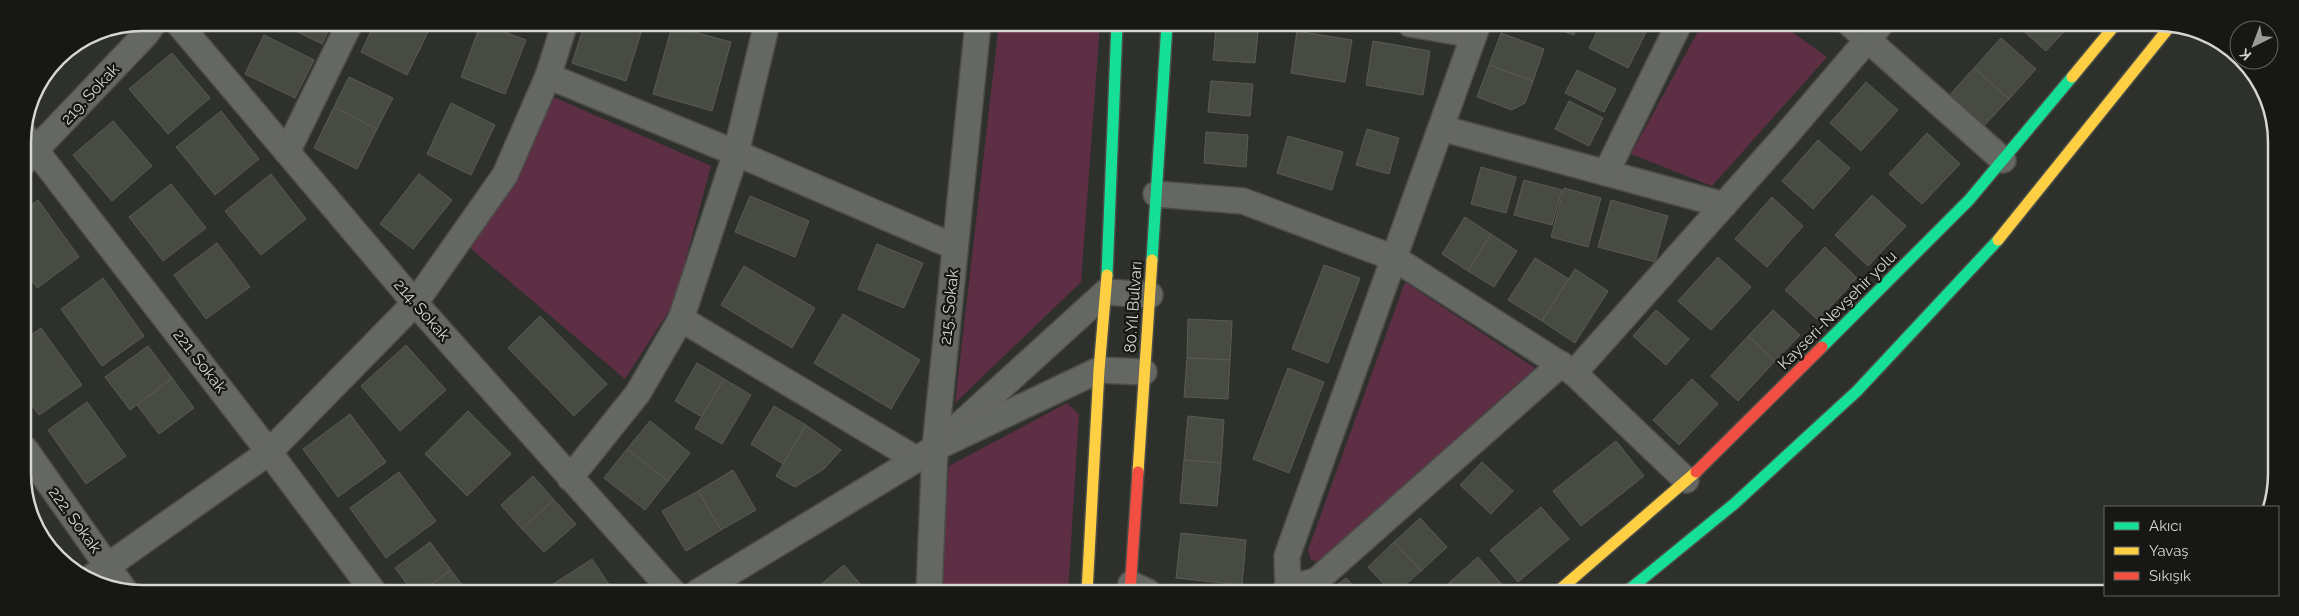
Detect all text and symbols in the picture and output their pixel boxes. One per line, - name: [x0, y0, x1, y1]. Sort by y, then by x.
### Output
- north arrow: [2229, 20, 2279, 70]
- text: K: [2236, 45, 2254, 64]
- street label: 219. Sokak: [57, 59, 123, 128]
- street label: Kayseri-Nevşehir yolu: [1774, 247, 1900, 373]
- street label: 80.Yıl Bulvarı: [1120, 260, 1146, 354]
- street label: 215. Sokak: [936, 268, 962, 346]
- street label: 214. Sokak: [390, 275, 454, 345]
- street label: 221. Sokak: [169, 325, 231, 397]
- street label: 222. Sokak: [45, 483, 106, 557]
- legend: [2104, 506, 2279, 596]
- text: Akıcı: [2149, 517, 2182, 535]
- text: Yavaş: [2149, 542, 2189, 560]
- text: Sıkışık: [2149, 567, 2191, 585]

